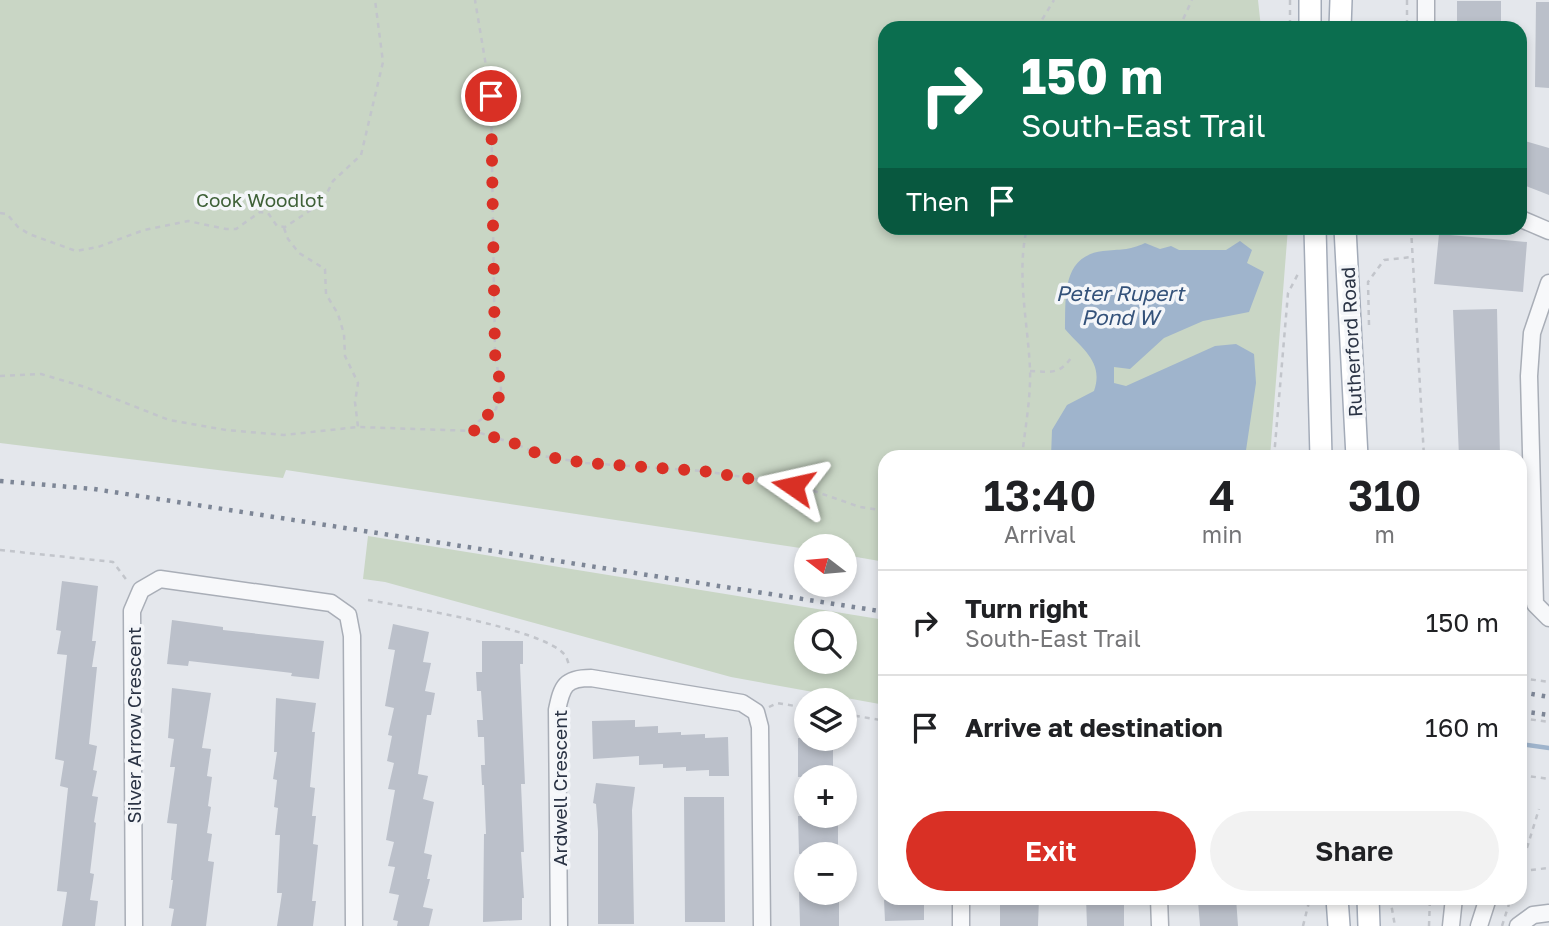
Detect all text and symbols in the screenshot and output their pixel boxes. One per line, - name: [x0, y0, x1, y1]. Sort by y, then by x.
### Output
- text: 150 m: [1021, 46, 1163, 105]
- icon: right: [906, 49, 997, 140]
- pin: [461, 66, 521, 126]
- icon: arrive: [472, 77, 510, 115]
- text: South-East Trail: [1021, 106, 1266, 144]
- icon: arrive: [983, 182, 1021, 220]
- text: Then: [906, 186, 969, 217]
- park label: Cook Woodlot: [196, 188, 324, 211]
- street label: Rutherford Road: [1336, 266, 1366, 418]
- water label: Peter Rupert Pond W: [1056, 280, 1187, 330]
- position arrow: [756, 449, 830, 523]
- text: 13:40: [984, 470, 1096, 520]
- text: 4: [1209, 470, 1235, 520]
- text: 310: [1348, 470, 1421, 520]
- text: Arrival: [1004, 520, 1076, 548]
- text: min: [1202, 520, 1243, 548]
- text: m: [1375, 520, 1395, 548]
- north arrow: [794, 534, 858, 597]
- map controls: [794, 534, 857, 905]
- text: Turn right: [965, 593, 1088, 624]
- icon: right: [906, 604, 944, 642]
- text: 150 m: [1426, 607, 1499, 638]
- button: search: [794, 611, 857, 674]
- text: South-East Trail: [965, 624, 1141, 652]
- street label: Silver Arrow Crescent: [122, 627, 145, 823]
- button: layers: [794, 688, 857, 751]
- icon: arrive: [906, 709, 944, 747]
- street label: Ardwell Crescent: [548, 710, 571, 866]
- text: Arrive at destination: [965, 712, 1223, 743]
- text: 160 m: [1425, 712, 1499, 743]
- button: +: [794, 765, 857, 828]
- button: Exit: [906, 811, 1196, 891]
- button: Share: [1210, 811, 1499, 891]
- button: −: [794, 842, 857, 905]

